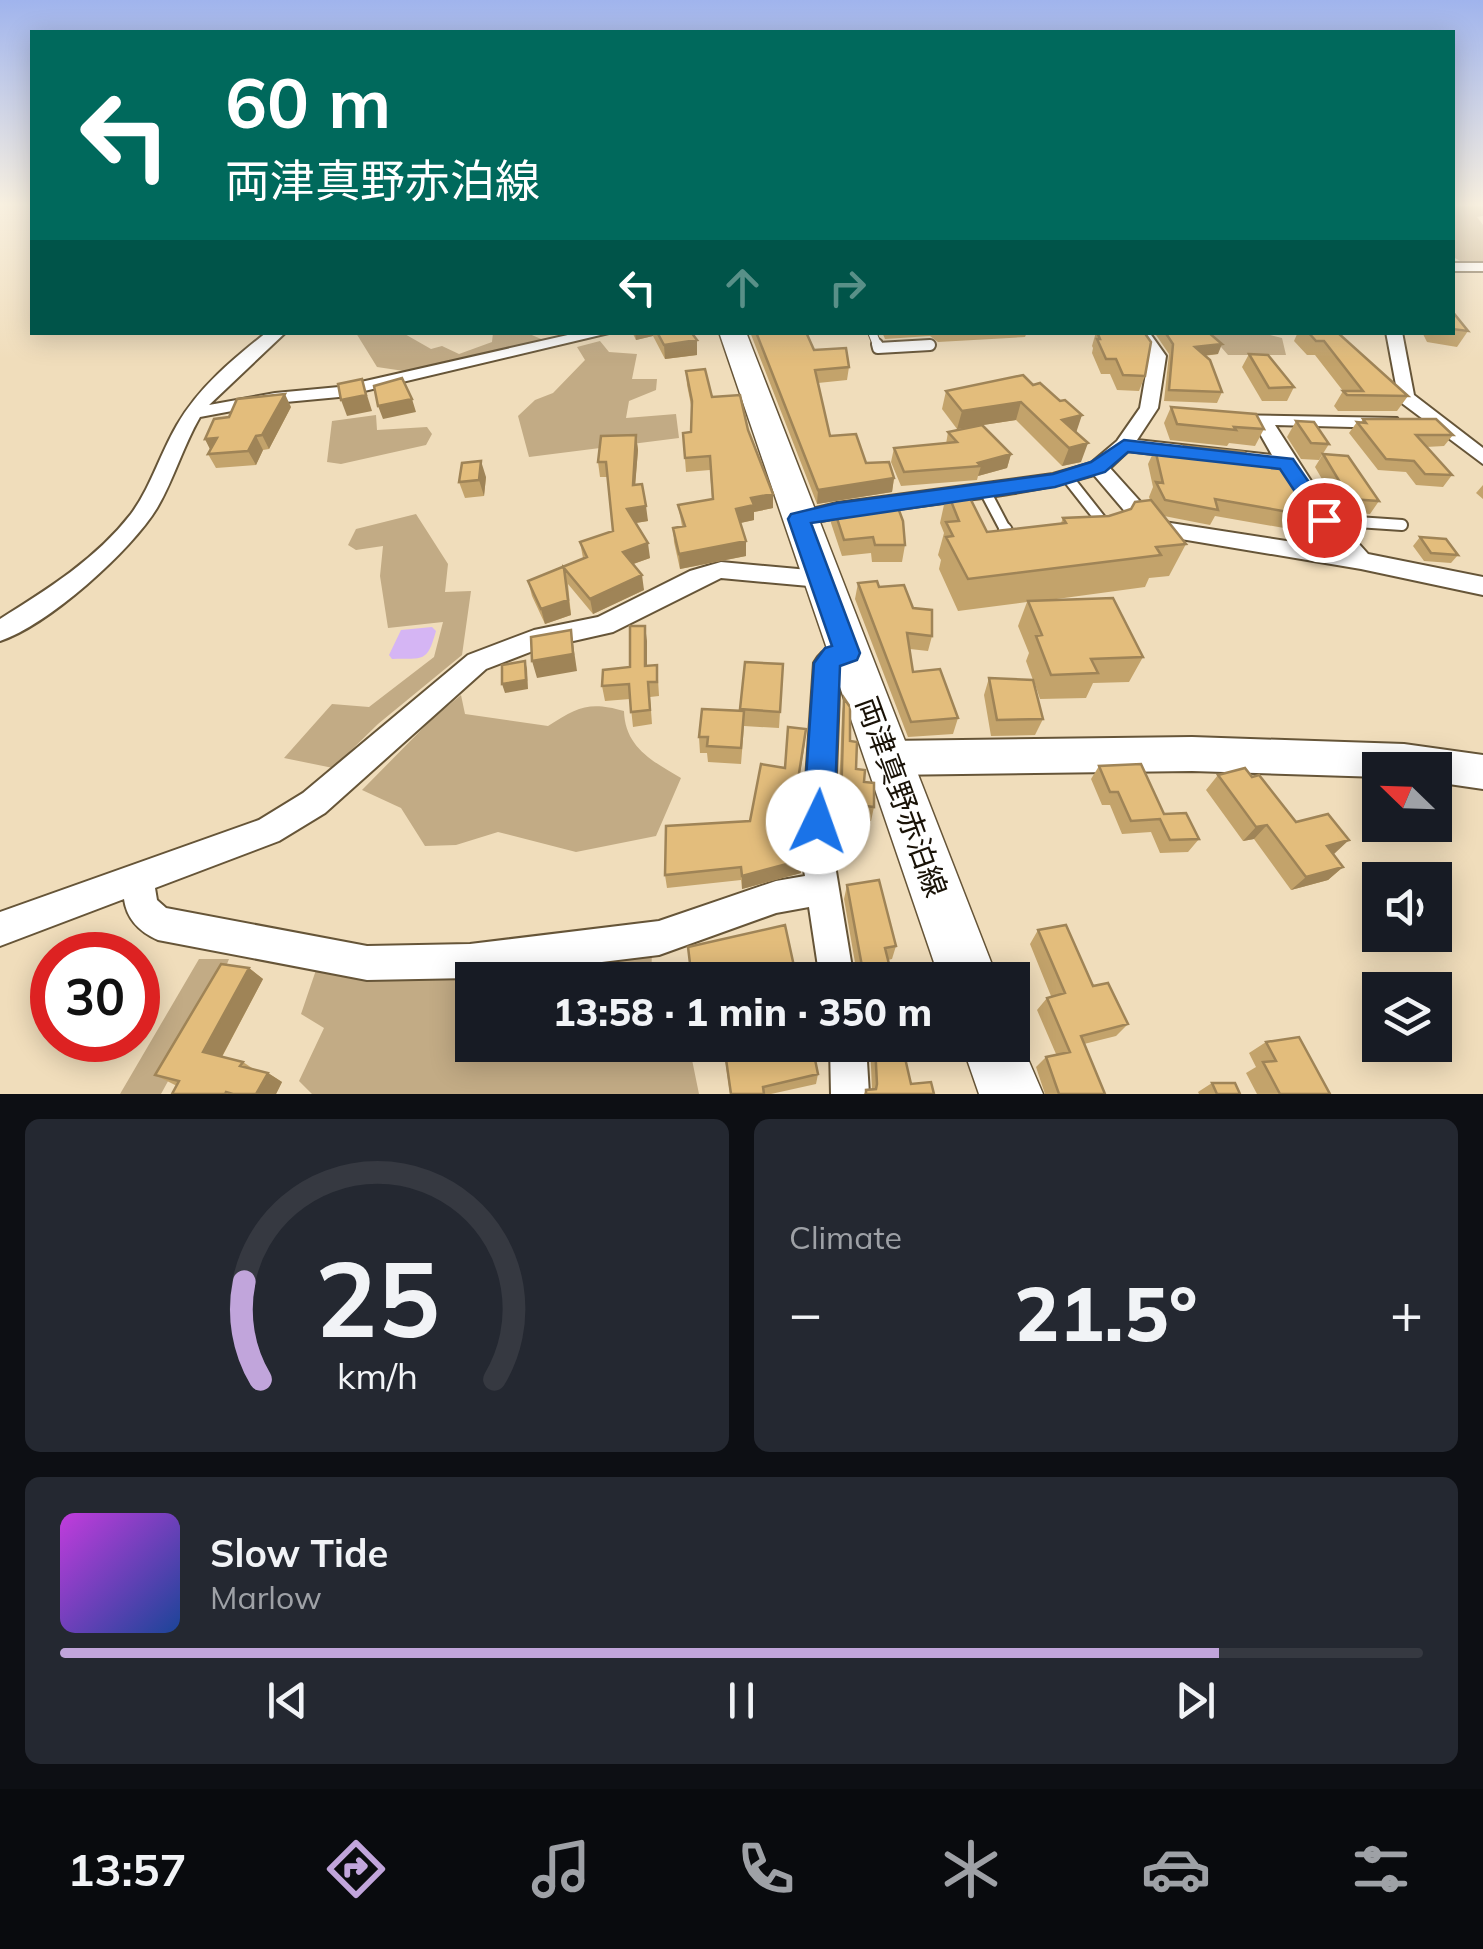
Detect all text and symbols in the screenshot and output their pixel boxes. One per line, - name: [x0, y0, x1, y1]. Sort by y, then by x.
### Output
- text: 60 m: [225, 58, 391, 146]
- icon: left: [60, 70, 190, 200]
- text: 両津真野赤泊線: [225, 152, 540, 208]
- icon: left: [610, 260, 665, 315]
- icon: ahead: [715, 260, 770, 315]
- icon: right: [820, 260, 875, 315]
- pin: [1282, 478, 1367, 563]
- icon: arrive: [1297, 493, 1352, 548]
- street label: 両津真野赤泊線: [848, 691, 956, 902]
- north arrow: [1362, 752, 1452, 842]
- map controls: [1362, 752, 1452, 1062]
- position arrow: [766, 770, 870, 874]
- button: sound: [1362, 862, 1452, 952]
- speed limit sign: 30: [30, 932, 160, 1062]
- button: layers: [1362, 972, 1452, 1062]
- text: 13:58 · 1 min · 350 m: [553, 988, 932, 1036]
- text: Climate: [789, 1217, 902, 1257]
- text: 25: [315, 1232, 439, 1363]
- text: 21.5°: [1014, 1266, 1198, 1360]
- text: −: [789, 1278, 822, 1347]
- text: +: [1390, 1278, 1423, 1347]
- text: km/h: [337, 1353, 417, 1398]
- text: Slow Tide: [210, 1529, 388, 1577]
- text: Marlow: [210, 1577, 322, 1617]
- icon: previous: [260, 1673, 315, 1728]
- icon: pause: [714, 1673, 769, 1728]
- icon: next: [1168, 1673, 1223, 1728]
- icon: directions: [321, 1834, 391, 1904]
- icon: music: [526, 1834, 596, 1904]
- icon: phone: [731, 1834, 801, 1904]
- icon: climate: [936, 1834, 1006, 1904]
- icon: car: [1141, 1834, 1211, 1904]
- icon: filters: [1346, 1834, 1416, 1904]
- text: 13:57: [67, 1841, 187, 1897]

